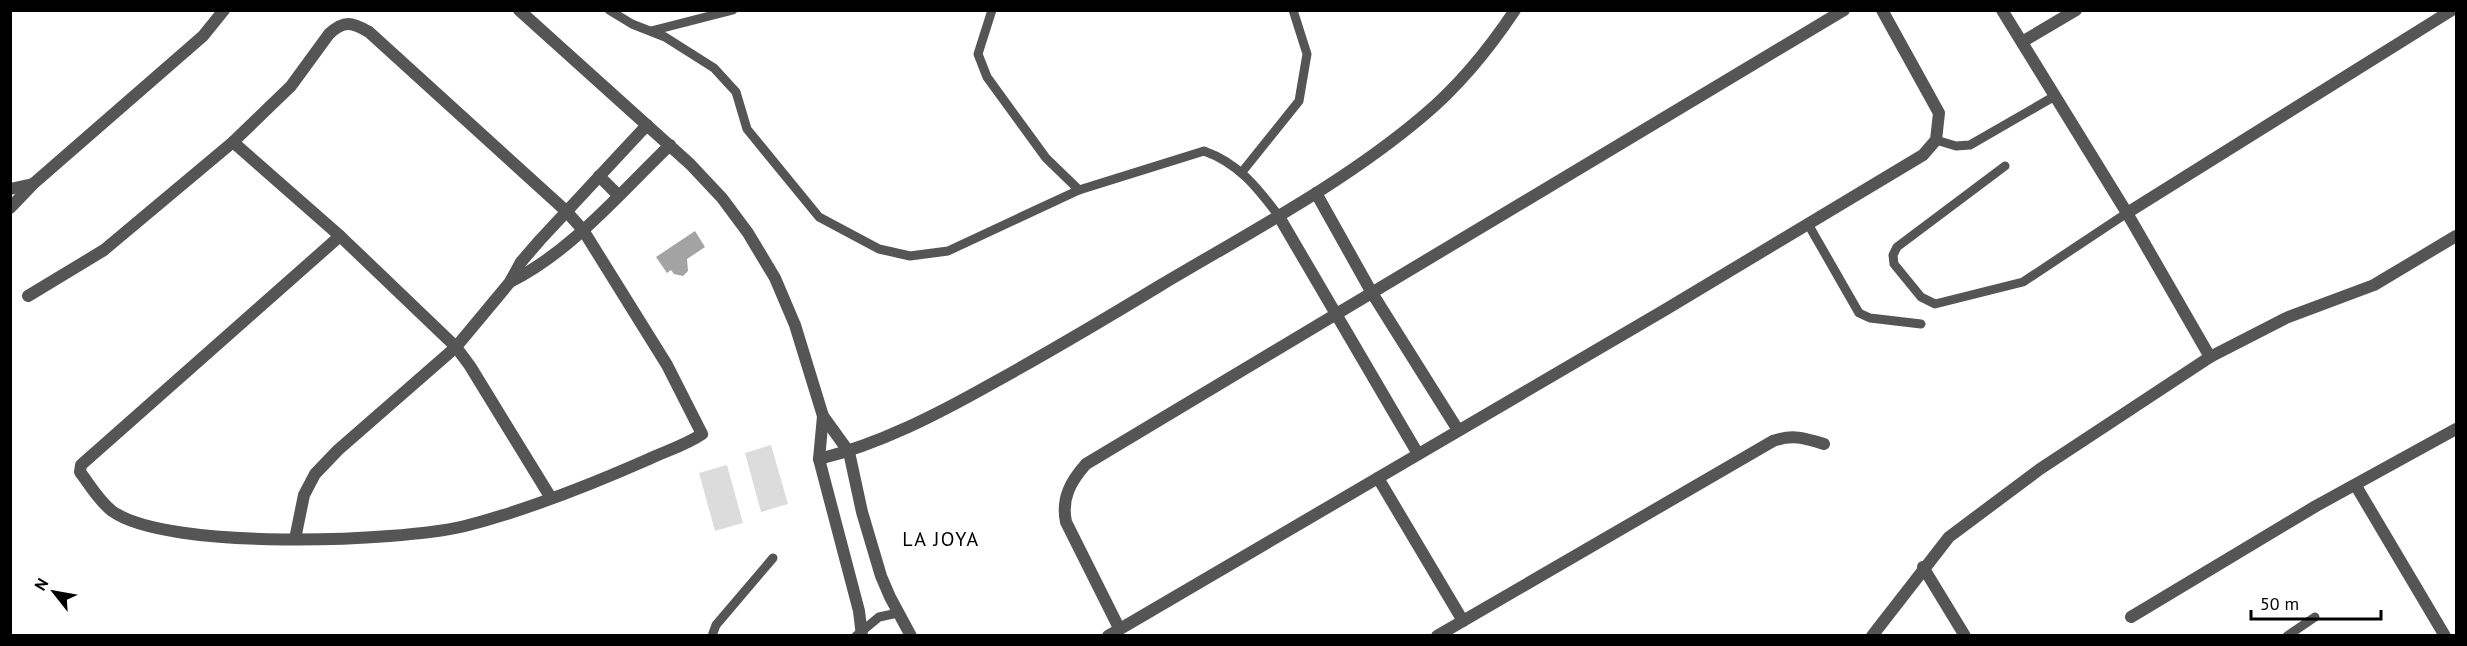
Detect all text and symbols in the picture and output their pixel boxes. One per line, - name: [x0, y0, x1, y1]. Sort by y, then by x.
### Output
- district label: LA JOYA: [902, 526, 980, 552]
- north arrow: [24, 562, 84, 622]
- text: N: [30, 575, 52, 594]
- scale bar: [2251, 583, 2382, 621]
- text: 50 m: [2260, 592, 2299, 615]

